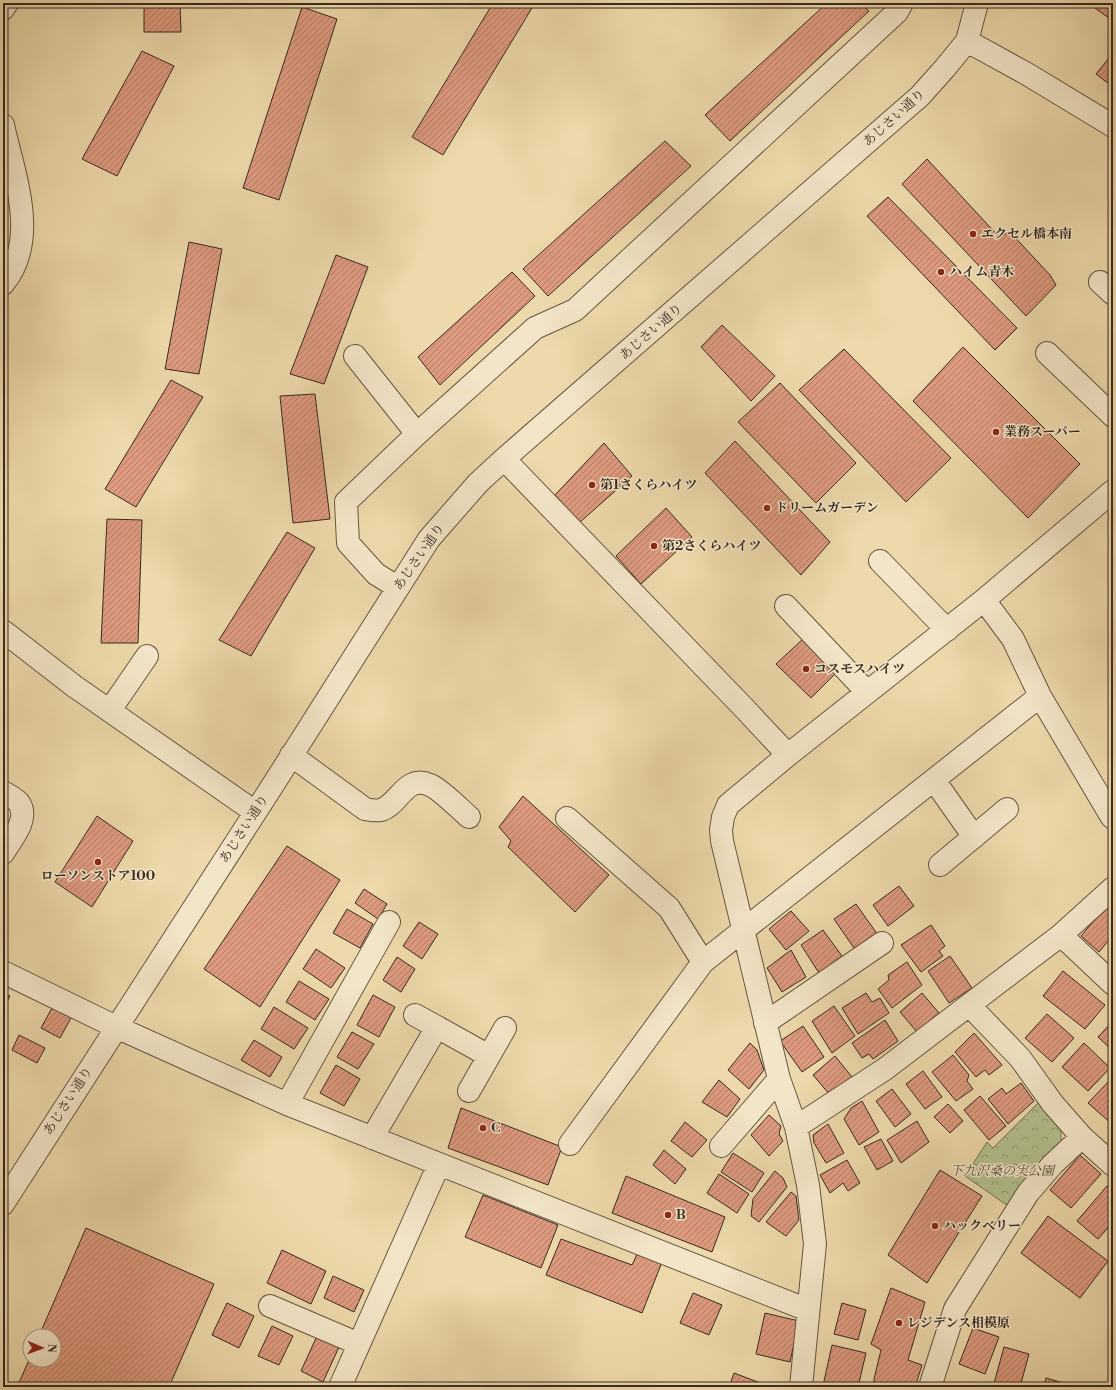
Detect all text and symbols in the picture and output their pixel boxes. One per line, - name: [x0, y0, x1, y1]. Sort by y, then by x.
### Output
- street label: あじさい通り: [860, 86, 928, 150]
- place label: エクセル橋本南: [981, 226, 1072, 242]
- marker: エクセル橋本南: [968, 229, 978, 239]
- place label: ハイム青木: [949, 264, 1014, 280]
- marker: ハイム青木: [936, 267, 946, 277]
- street label: あじさい通り: [616, 300, 686, 364]
- place label: 業務スーパー: [1004, 424, 1081, 440]
- marker: 業務スーパー: [991, 427, 1001, 437]
- place label: 第1さくらハイツ: [600, 477, 697, 493]
- marker: 第1さくらハイツ: [587, 480, 597, 490]
- place label: ドリームガーデン: [775, 500, 879, 516]
- marker: ドリームガーデン: [762, 503, 772, 513]
- street label: あじさい通り: [390, 520, 448, 594]
- place label: 第2さくらハイツ: [662, 538, 761, 554]
- marker: 第2さくらハイツ: [649, 541, 659, 551]
- place label: コスモスハイツ: [814, 661, 905, 677]
- marker: コスモスハイツ: [801, 664, 811, 674]
- street label: あじさい通り: [216, 792, 272, 866]
- marker: ローソンストア100: [93, 857, 103, 867]
- place label: ローソンストア100: [41, 868, 155, 884]
- street label: あじさい通り: [40, 1064, 96, 1138]
- place label: C: [491, 1120, 500, 1136]
- marker: C: [478, 1123, 488, 1133]
- park label: 下九沢桑の実公園: [950, 1163, 1056, 1179]
- place label: B: [676, 1207, 686, 1223]
- marker: B: [663, 1210, 673, 1220]
- place label: ハックベリー: [943, 1218, 1021, 1234]
- marker: ハックベリー: [930, 1221, 940, 1231]
- place label: レジデンス相模原: [907, 1315, 1010, 1331]
- marker: レジデンス相模原: [894, 1318, 904, 1328]
- north arrow: [22, 1328, 62, 1368]
- text: N: [44, 1344, 58, 1353]

